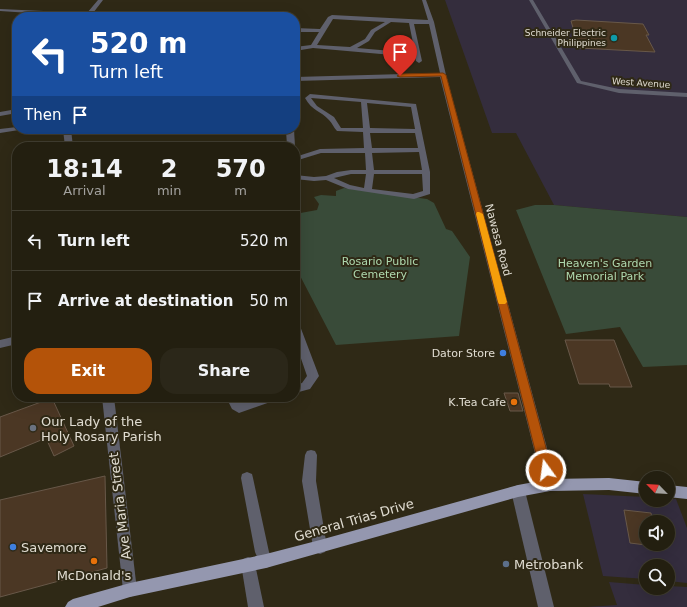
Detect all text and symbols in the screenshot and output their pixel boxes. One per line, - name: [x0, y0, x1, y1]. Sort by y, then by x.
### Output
- text: 520 m: [90, 27, 187, 60]
- icon: left: [24, 28, 76, 80]
- place label: Schneider Electric Philippines: [525, 28, 606, 48]
- marker: Schneider Electric Philippines: [609, 33, 619, 43]
- pin: [383, 35, 417, 76]
- icon: arrive: [389, 41, 411, 63]
- text: Turn left: [90, 61, 163, 82]
- street label: West Avenue: [612, 76, 671, 90]
- icon: arrive: [69, 104, 91, 126]
- text: Then: [24, 106, 61, 124]
- text: 18:14: [46, 155, 123, 183]
- text: 2: [161, 155, 177, 183]
- text: 570: [216, 155, 266, 183]
- text: Arrival: [63, 183, 106, 198]
- text: min: [157, 183, 181, 198]
- text: m: [234, 183, 247, 198]
- street label: Nawasa Road: [482, 202, 514, 278]
- icon: left: [24, 230, 46, 252]
- text: Turn left: [58, 232, 130, 250]
- text: 520 m: [240, 232, 288, 250]
- park label: Rosario Public Cemetery: [342, 255, 418, 281]
- park label: Heaven's Garden Memorial Park: [558, 257, 652, 283]
- icon: arrive: [24, 290, 46, 312]
- text: Arrive at destination: [58, 292, 233, 310]
- text: 50 m: [250, 292, 288, 310]
- place label: Dator Store: [432, 347, 495, 360]
- button: Exit: [24, 348, 152, 394]
- button: Share: [160, 348, 288, 394]
- marker: Dator Store: [498, 348, 508, 358]
- place label: K.Tea Cafe: [448, 396, 506, 409]
- marker: K.Tea Cafe: [509, 397, 519, 407]
- place label: Our Lady of the Holy Rosary Parish: [41, 414, 162, 444]
- marker: Our Lady of the Holy Rosary Parish: [28, 423, 38, 433]
- position arrow: [525, 449, 567, 491]
- street label: Ave Maria Street: [106, 452, 134, 560]
- north arrow: [639, 471, 675, 507]
- map controls: [639, 471, 675, 595]
- street label: General Trias Drive: [292, 496, 416, 544]
- button: sound: [639, 515, 675, 551]
- place label: Savemore: [21, 540, 87, 555]
- marker: Savemore: [8, 542, 18, 552]
- marker: McDonald's: [89, 556, 99, 566]
- place label: Metrobank: [514, 557, 584, 572]
- marker: Metrobank: [501, 559, 511, 569]
- button: search: [639, 559, 675, 595]
- place label: McDonald's: [57, 568, 132, 583]

